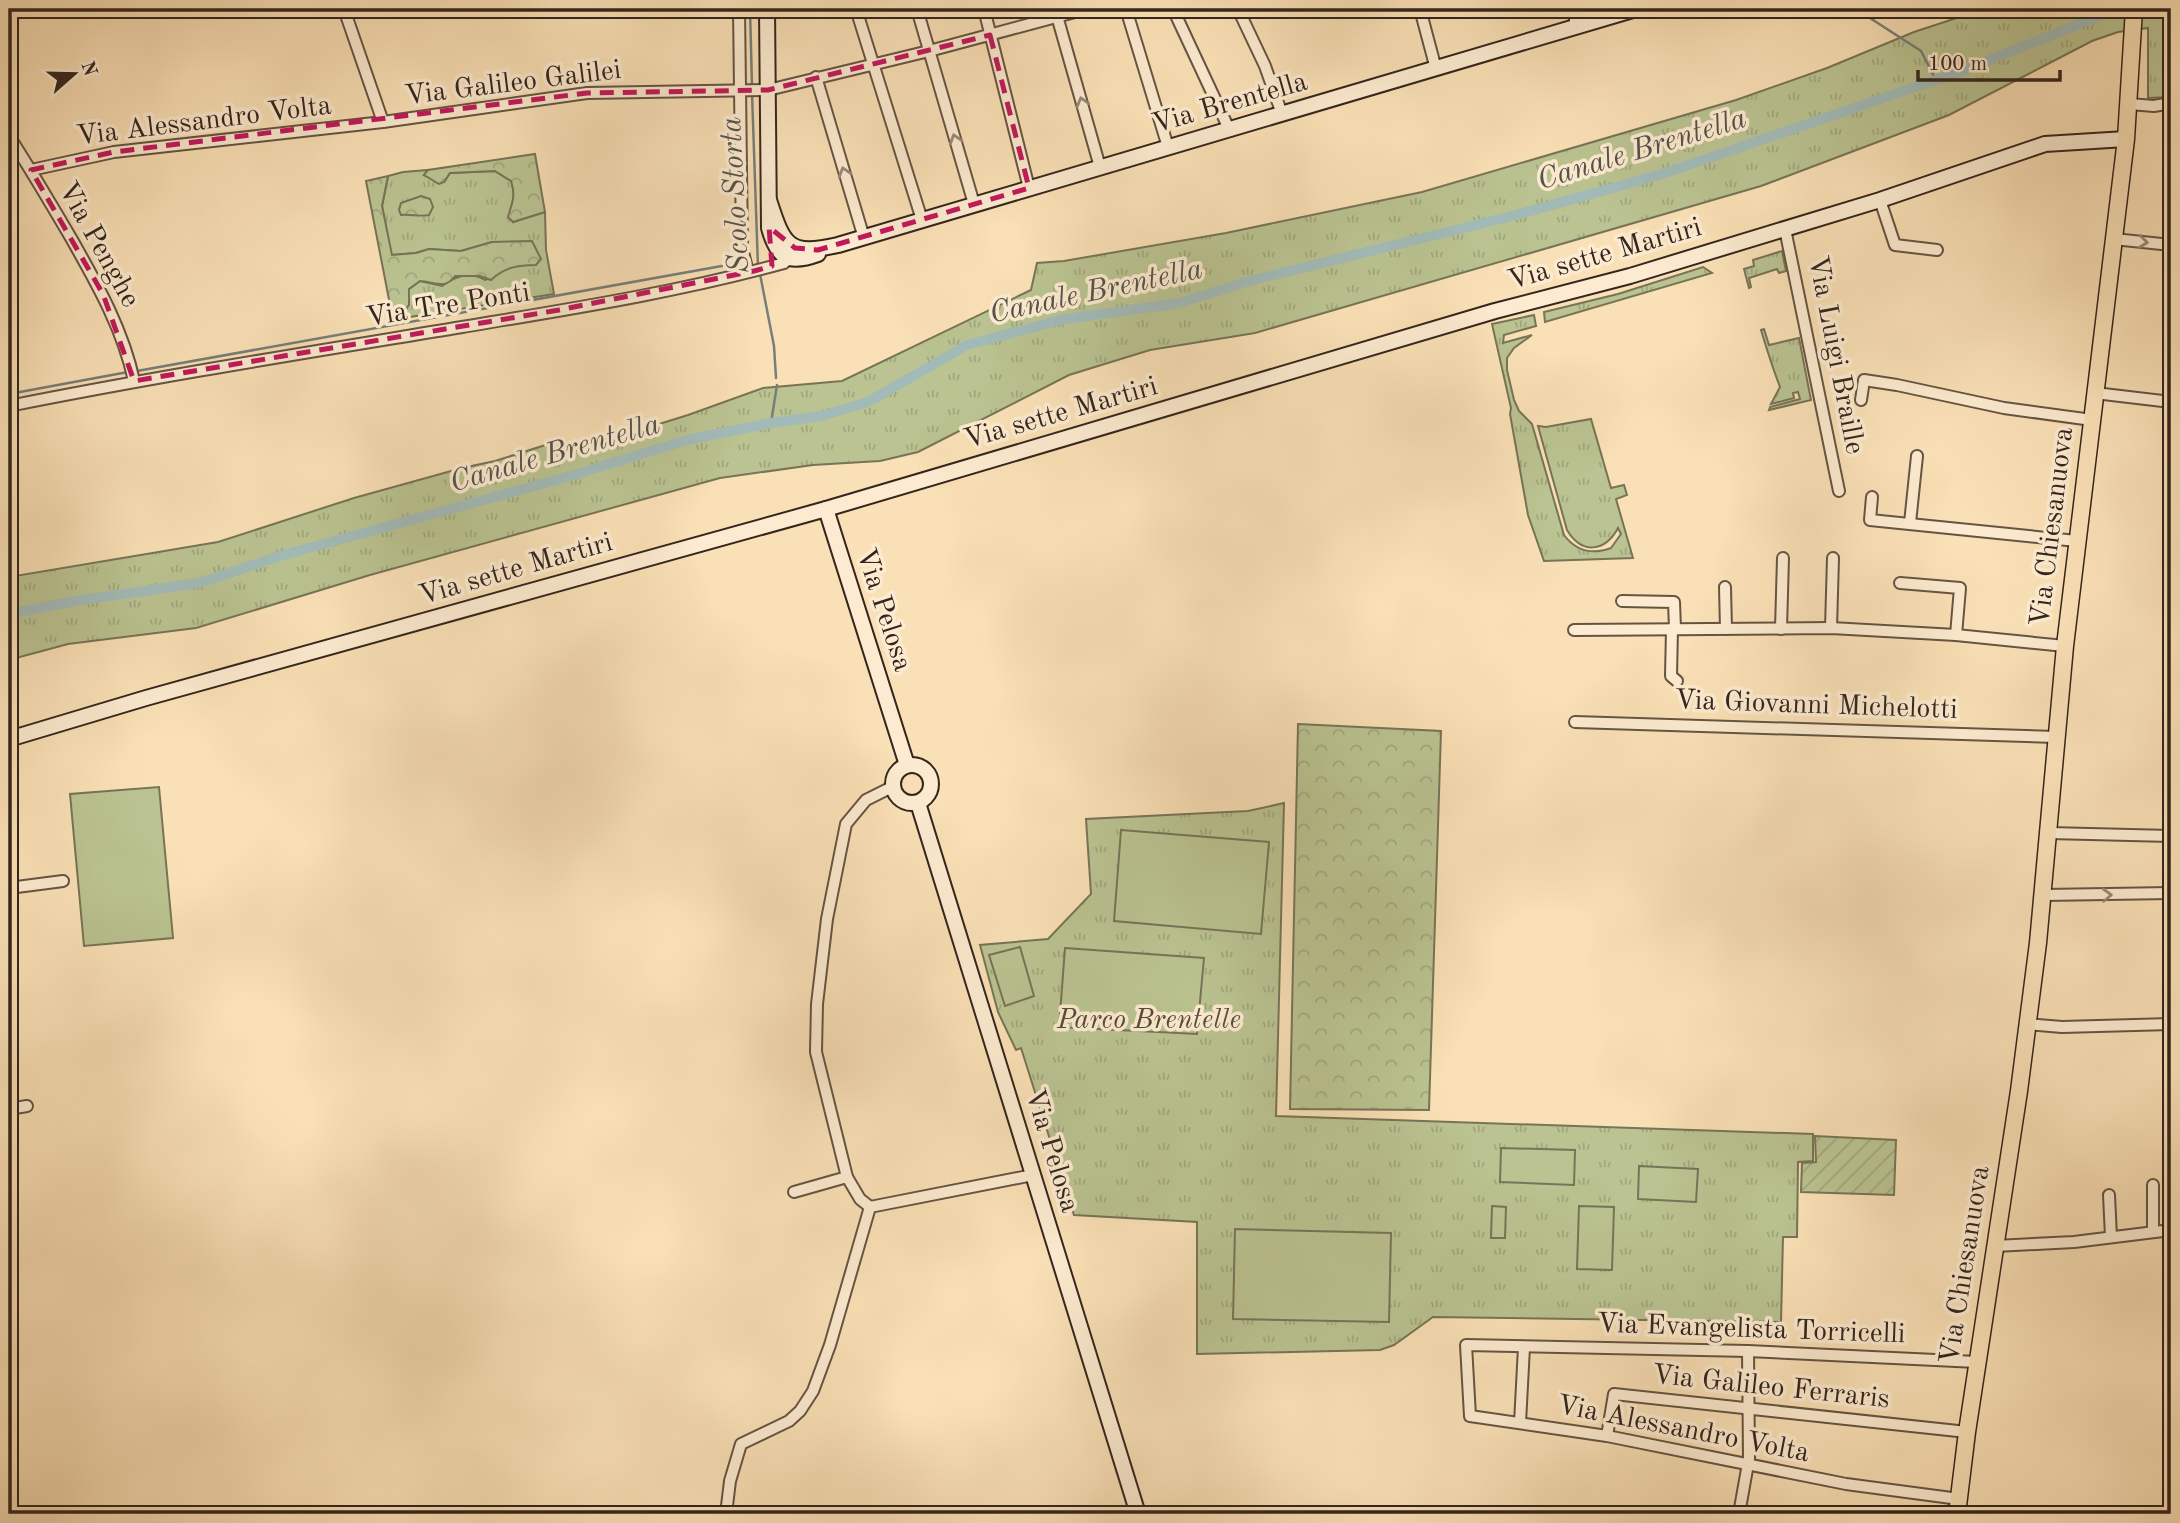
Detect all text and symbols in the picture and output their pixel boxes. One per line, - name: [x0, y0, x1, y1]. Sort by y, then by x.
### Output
- north arrow: [38, 38, 108, 108]
- scale bar: [1918, 38, 2059, 82]
- text: 100 m: [1928, 54, 1987, 75]
- street label: Via Galileo Galilei: [403, 57, 623, 111]
- text: N: [76, 59, 99, 80]
- street label: Via Brentella: [1149, 68, 1311, 140]
- street label: Via Alessandro Volta: [75, 92, 333, 152]
- one-way arrow: [1075, 96, 1090, 108]
- water label: Canale Brentella: [1534, 104, 1750, 196]
- water label: Scolo Storta: [717, 116, 755, 274]
- one-way arrow: [948, 133, 963, 145]
- one-way arrow: [838, 167, 853, 179]
- street label: Via Penghe: [52, 178, 144, 312]
- street label: Via sette Martiri: [1505, 214, 1705, 296]
- one-way arrow: [2137, 234, 2148, 249]
- street label: Via Luigi Braille: [1802, 253, 1868, 457]
- water label: Canale Brentella: [987, 255, 1205, 329]
- street label: Via Tre Ponti: [364, 279, 532, 333]
- street label: Via sette Martiri: [961, 373, 1161, 455]
- water label: Canale Brentella: [446, 410, 664, 498]
- street label: Via Chiesanuova: [2027, 426, 2079, 628]
- street label: Via sette Martiri: [416, 529, 616, 611]
- street label: Via Pelosa: [850, 545, 916, 675]
- street label: Via Giovanni Michelotti: [1674, 687, 1958, 725]
- one-way arrow: [2102, 887, 2113, 902]
- park label: Parco Brentelle: [1056, 1007, 1241, 1035]
- street label: Via Pelosa: [1019, 1086, 1083, 1216]
- street label: Via Chiesanuova: [1936, 1164, 1996, 1366]
- street label: Via Evangelista Torricelli: [1596, 1311, 1906, 1349]
- street label: Via Galileo Ferraris: [1651, 1362, 1891, 1414]
- street label: Via Alessandro Volta: [1554, 1392, 1812, 1468]

